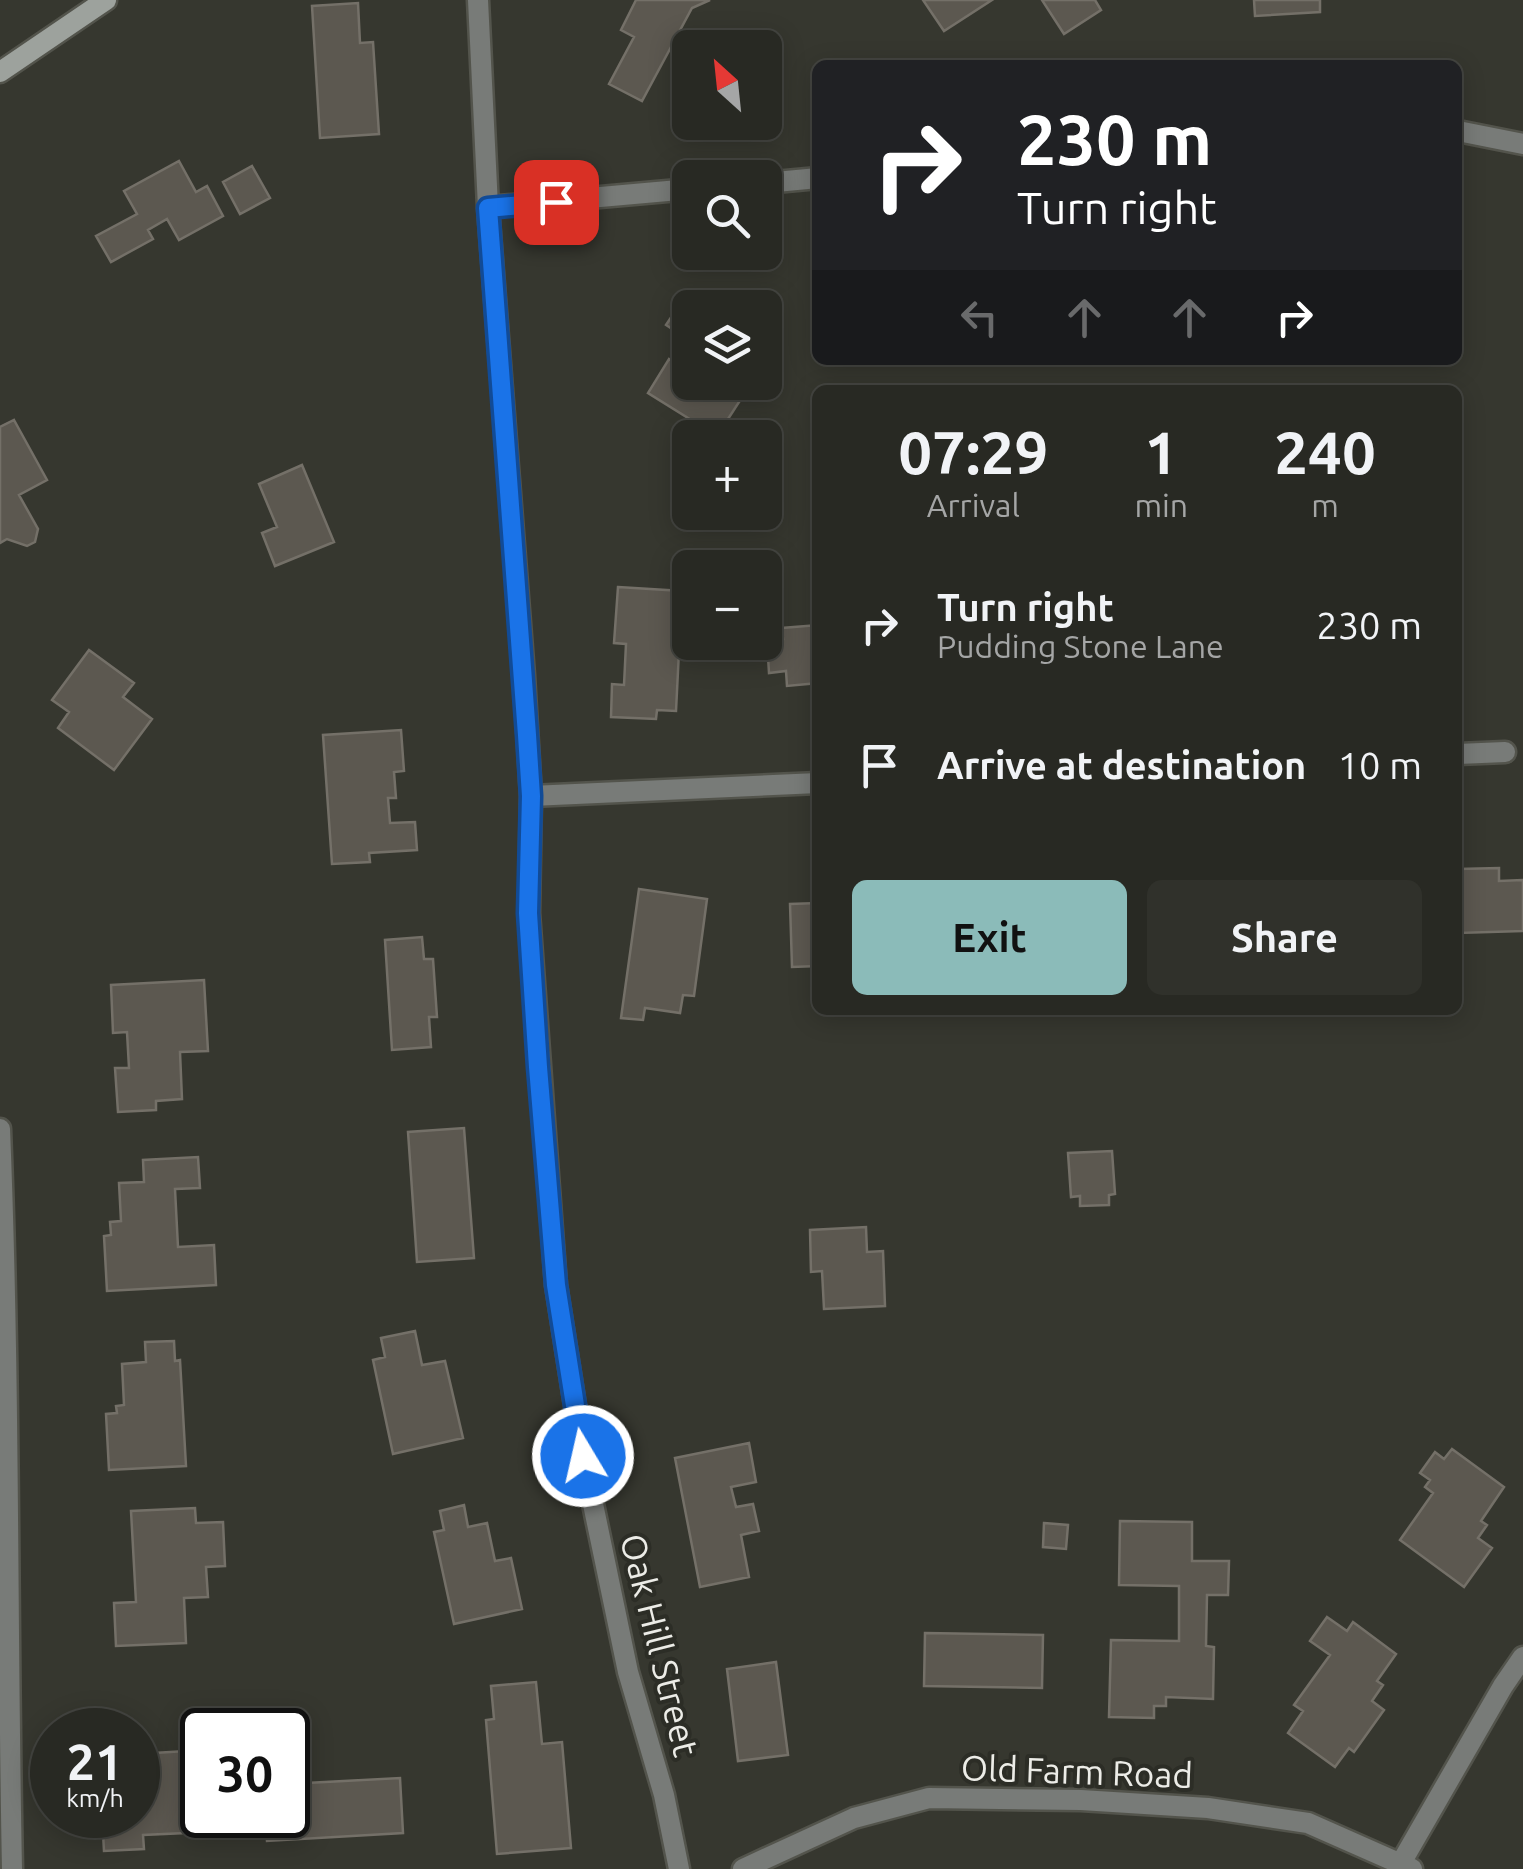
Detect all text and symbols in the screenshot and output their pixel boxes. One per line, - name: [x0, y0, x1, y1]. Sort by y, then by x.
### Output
- north arrow: [672, 30, 782, 140]
- map controls: [672, 30, 782, 660]
- icon: right: [852, 100, 982, 230]
- text: 230 m: [1017, 100, 1212, 178]
- pin: [514, 160, 599, 245]
- button: search: [672, 160, 782, 270]
- icon: arrive: [529, 175, 584, 230]
- text: Turn right: [1017, 182, 1217, 233]
- button: layers: [672, 290, 782, 400]
- icon: left: [952, 290, 1007, 345]
- icon: ahead: [1057, 290, 1112, 345]
- icon: ahead: [1162, 290, 1217, 345]
- icon: right: [1267, 290, 1322, 345]
- text: 07:29: [898, 418, 1048, 485]
- text: 1: [1144, 418, 1178, 485]
- text: 240: [1274, 418, 1376, 485]
- button: +: [672, 420, 782, 530]
- text: Arrival: [927, 487, 1020, 523]
- text: min: [1134, 487, 1188, 523]
- text: m: [1311, 487, 1339, 523]
- button: −: [672, 550, 782, 660]
- text: Turn right: [937, 586, 1114, 628]
- icon: right: [852, 598, 907, 653]
- text: 230 m: [1316, 604, 1422, 646]
- text: Pudding Stone Lane: [937, 628, 1224, 664]
- icon: arrive: [852, 738, 907, 793]
- text: Arrive at destination: [937, 744, 1306, 786]
- text: 10 m: [1338, 744, 1422, 786]
- button: Exit: [852, 880, 1127, 995]
- button: Share: [1147, 880, 1422, 995]
- position arrow: [531, 1404, 635, 1508]
- street label: Oak Hill Street: [613, 1530, 707, 1761]
- speed limit sign: 30: [180, 1708, 310, 1838]
- text: 21: [67, 1733, 123, 1789]
- street label: Old Farm Road: [960, 1747, 1194, 1795]
- text: km/h: [66, 1784, 124, 1812]

